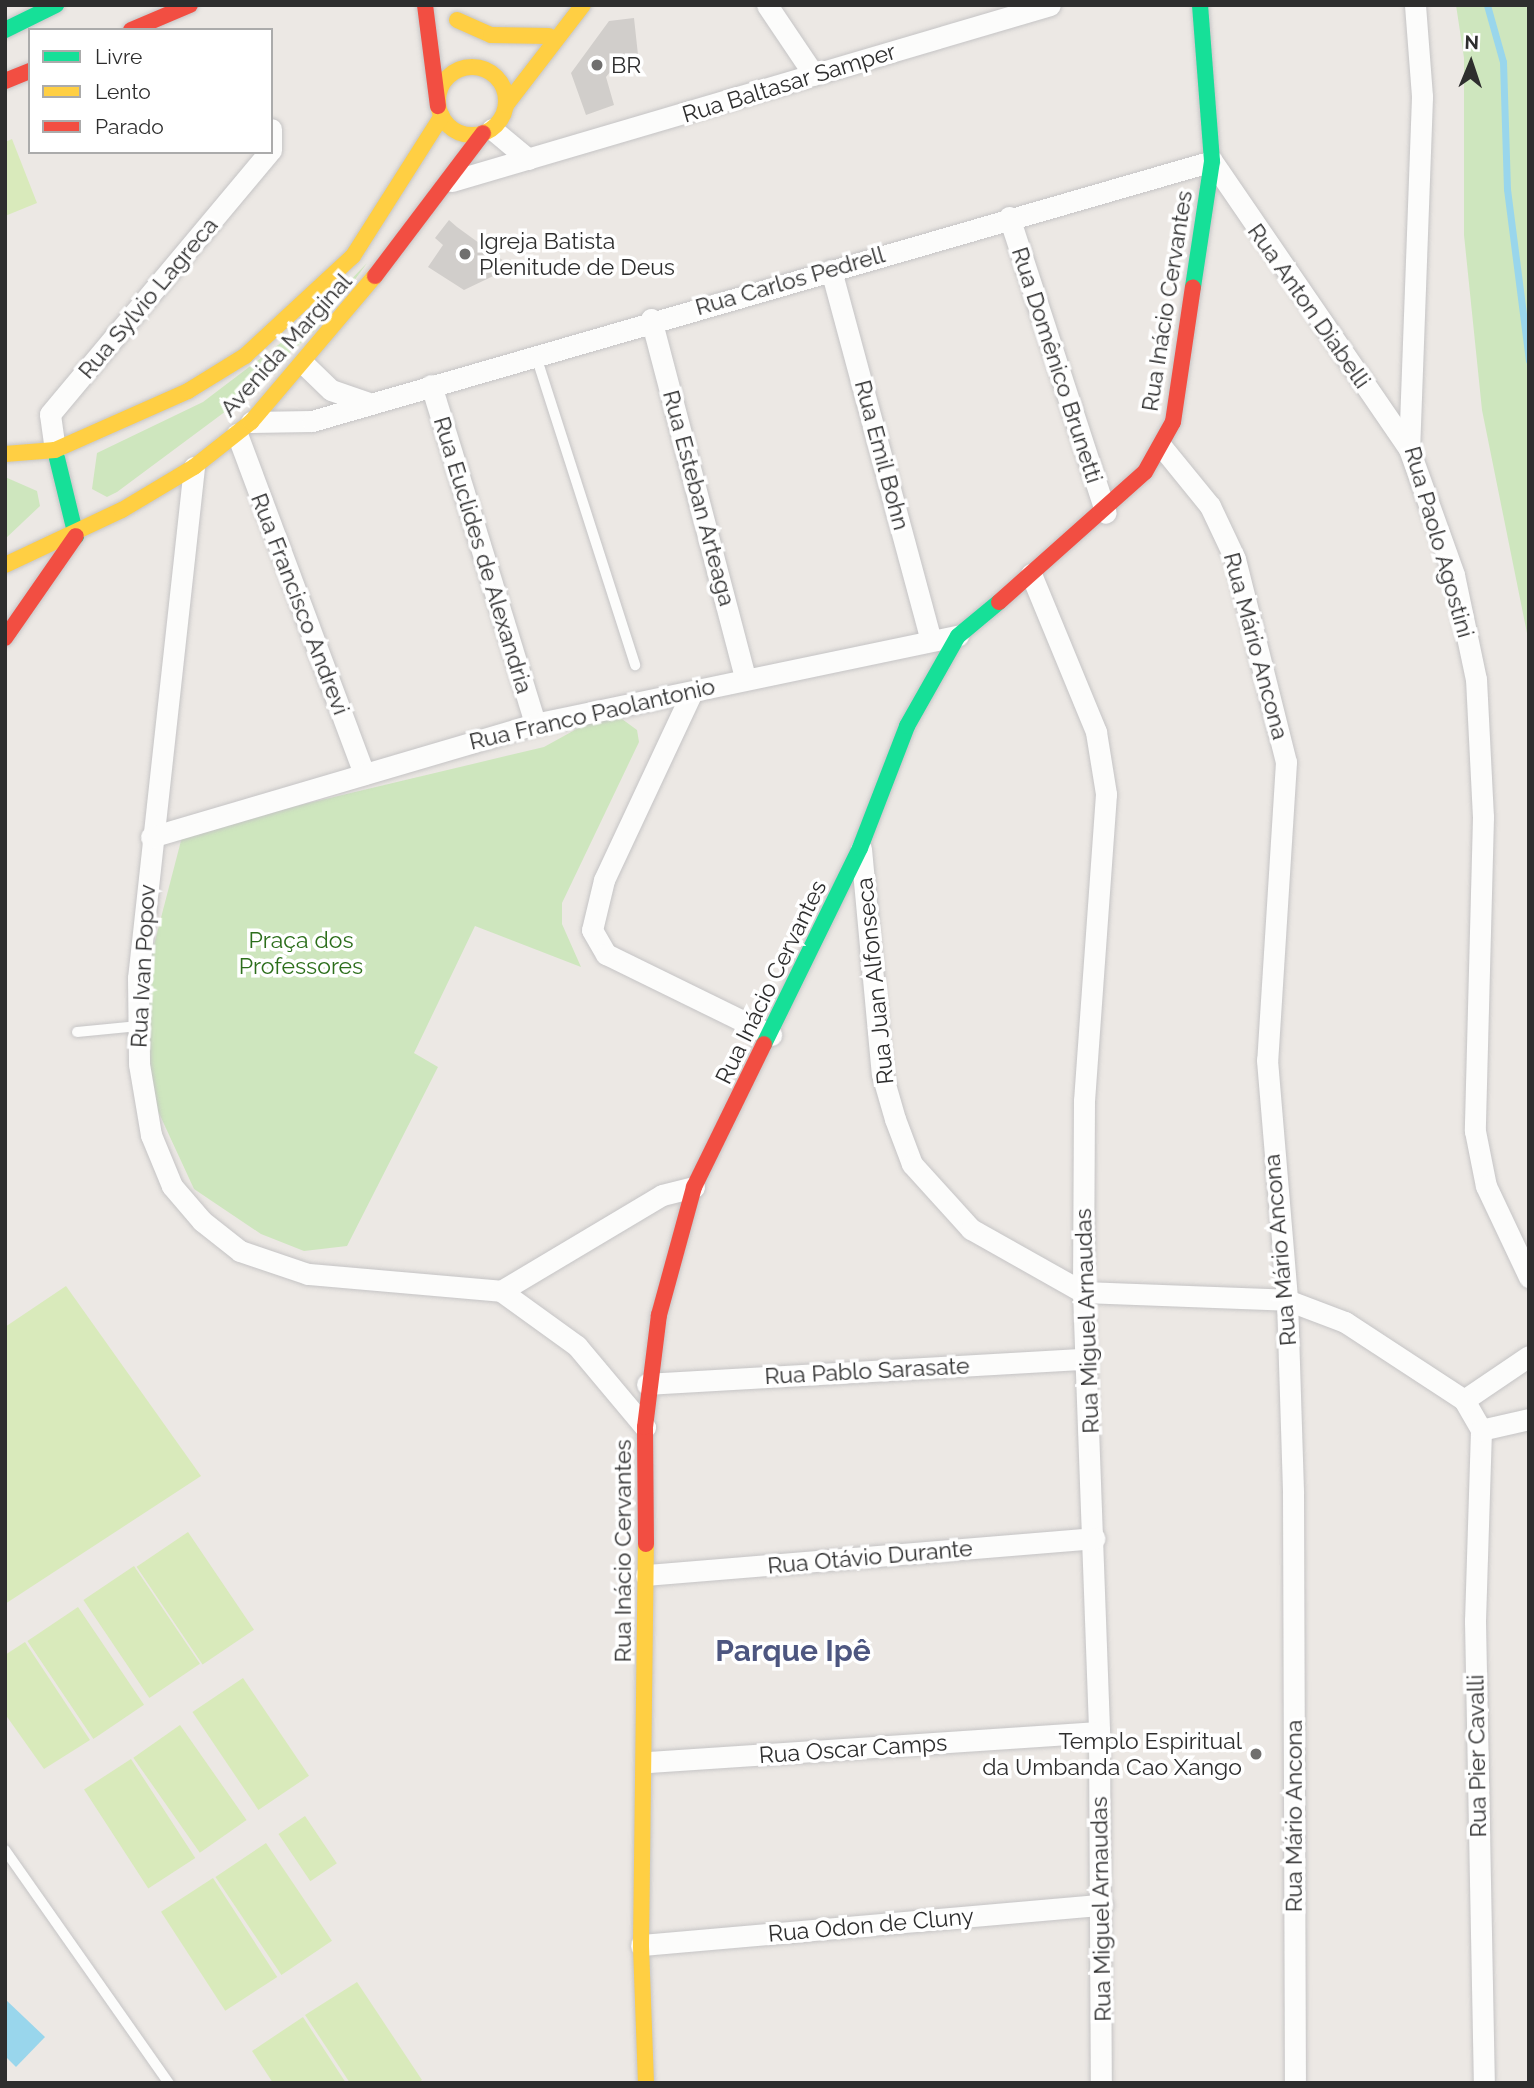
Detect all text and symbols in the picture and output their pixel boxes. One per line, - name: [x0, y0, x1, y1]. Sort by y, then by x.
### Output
- legend: [28, 28, 273, 154]
- north arrow: [1436, 28, 1506, 98]
- text: N: [1464, 31, 1479, 53]
- street label: Rua Baltasar Samper: [679, 37, 899, 129]
- text: Livre: [95, 44, 142, 69]
- place label: BR: [611, 51, 641, 79]
- marker: BR: [589, 57, 605, 73]
- text: Lento: [95, 79, 151, 104]
- text: Parado: [95, 114, 164, 139]
- street label: Rua Inácio Cervantes: [1136, 189, 1198, 413]
- street label: Rua Sylvio Lagreca: [72, 212, 224, 384]
- street label: Rua Anton Diabelli: [1242, 218, 1376, 394]
- place label: Igreja Batista Plenitude de Deus: [479, 227, 675, 281]
- street label: Rua Carlos Pedrell: [692, 241, 888, 321]
- street label: Rua Domênico Brunetti: [1006, 244, 1108, 486]
- marker: Igreja Batista Plenitude de Deus: [457, 246, 473, 262]
- street label: Avenida Marginal: [215, 268, 357, 422]
- street label: Rua Emil Bohn: [849, 377, 915, 533]
- street label: Rua Esteban Arteaga: [657, 387, 741, 609]
- street label: Rua Euclides de Alexandria: [428, 413, 538, 697]
- street label: Rua Paolo Agostini: [1398, 443, 1480, 641]
- street label: Rua Francisco Andrevi: [245, 489, 355, 719]
- street label: Rua Mário Ancona: [1218, 549, 1294, 743]
- street label: Rua Franco Paolantonio: [466, 672, 718, 756]
- street label: Rua Inácio Cervantes: [710, 876, 832, 1088]
- street label: Rua Juan Alfonseca: [850, 876, 900, 1086]
- street label: Rua Ivan Popov: [125, 883, 161, 1049]
- park label: Praça dos Professores: [239, 926, 363, 980]
- street label: Rua Mário Ancona: [1258, 1153, 1302, 1347]
- street label: Rua Miguel Arnaudas: [1069, 1207, 1105, 1435]
- street label: Rua Pablo Sarasate: [764, 1352, 970, 1390]
- street label: Rua Inácio Cervantes: [609, 1440, 637, 1662]
- street label: Rua Otávio Durante: [766, 1534, 974, 1580]
- district label: Parque Ipê: [715, 1633, 871, 1669]
- street label: Rua Pier Cavalli: [1462, 1674, 1492, 1838]
- street label: Rua Mário Ancona: [1280, 1719, 1308, 1913]
- place label: Templo Espiritual da Umbanda Cao Xango: [982, 1727, 1242, 1781]
- street label: Rua Oscar Camps: [758, 1729, 948, 1769]
- marker: Templo Espiritual da Umbanda Cao Xango: [1248, 1746, 1264, 1762]
- street label: Rua Miguel Arnaudas: [1085, 1795, 1117, 2023]
- street label: Rua Odon de Cluny: [767, 1902, 975, 1948]

